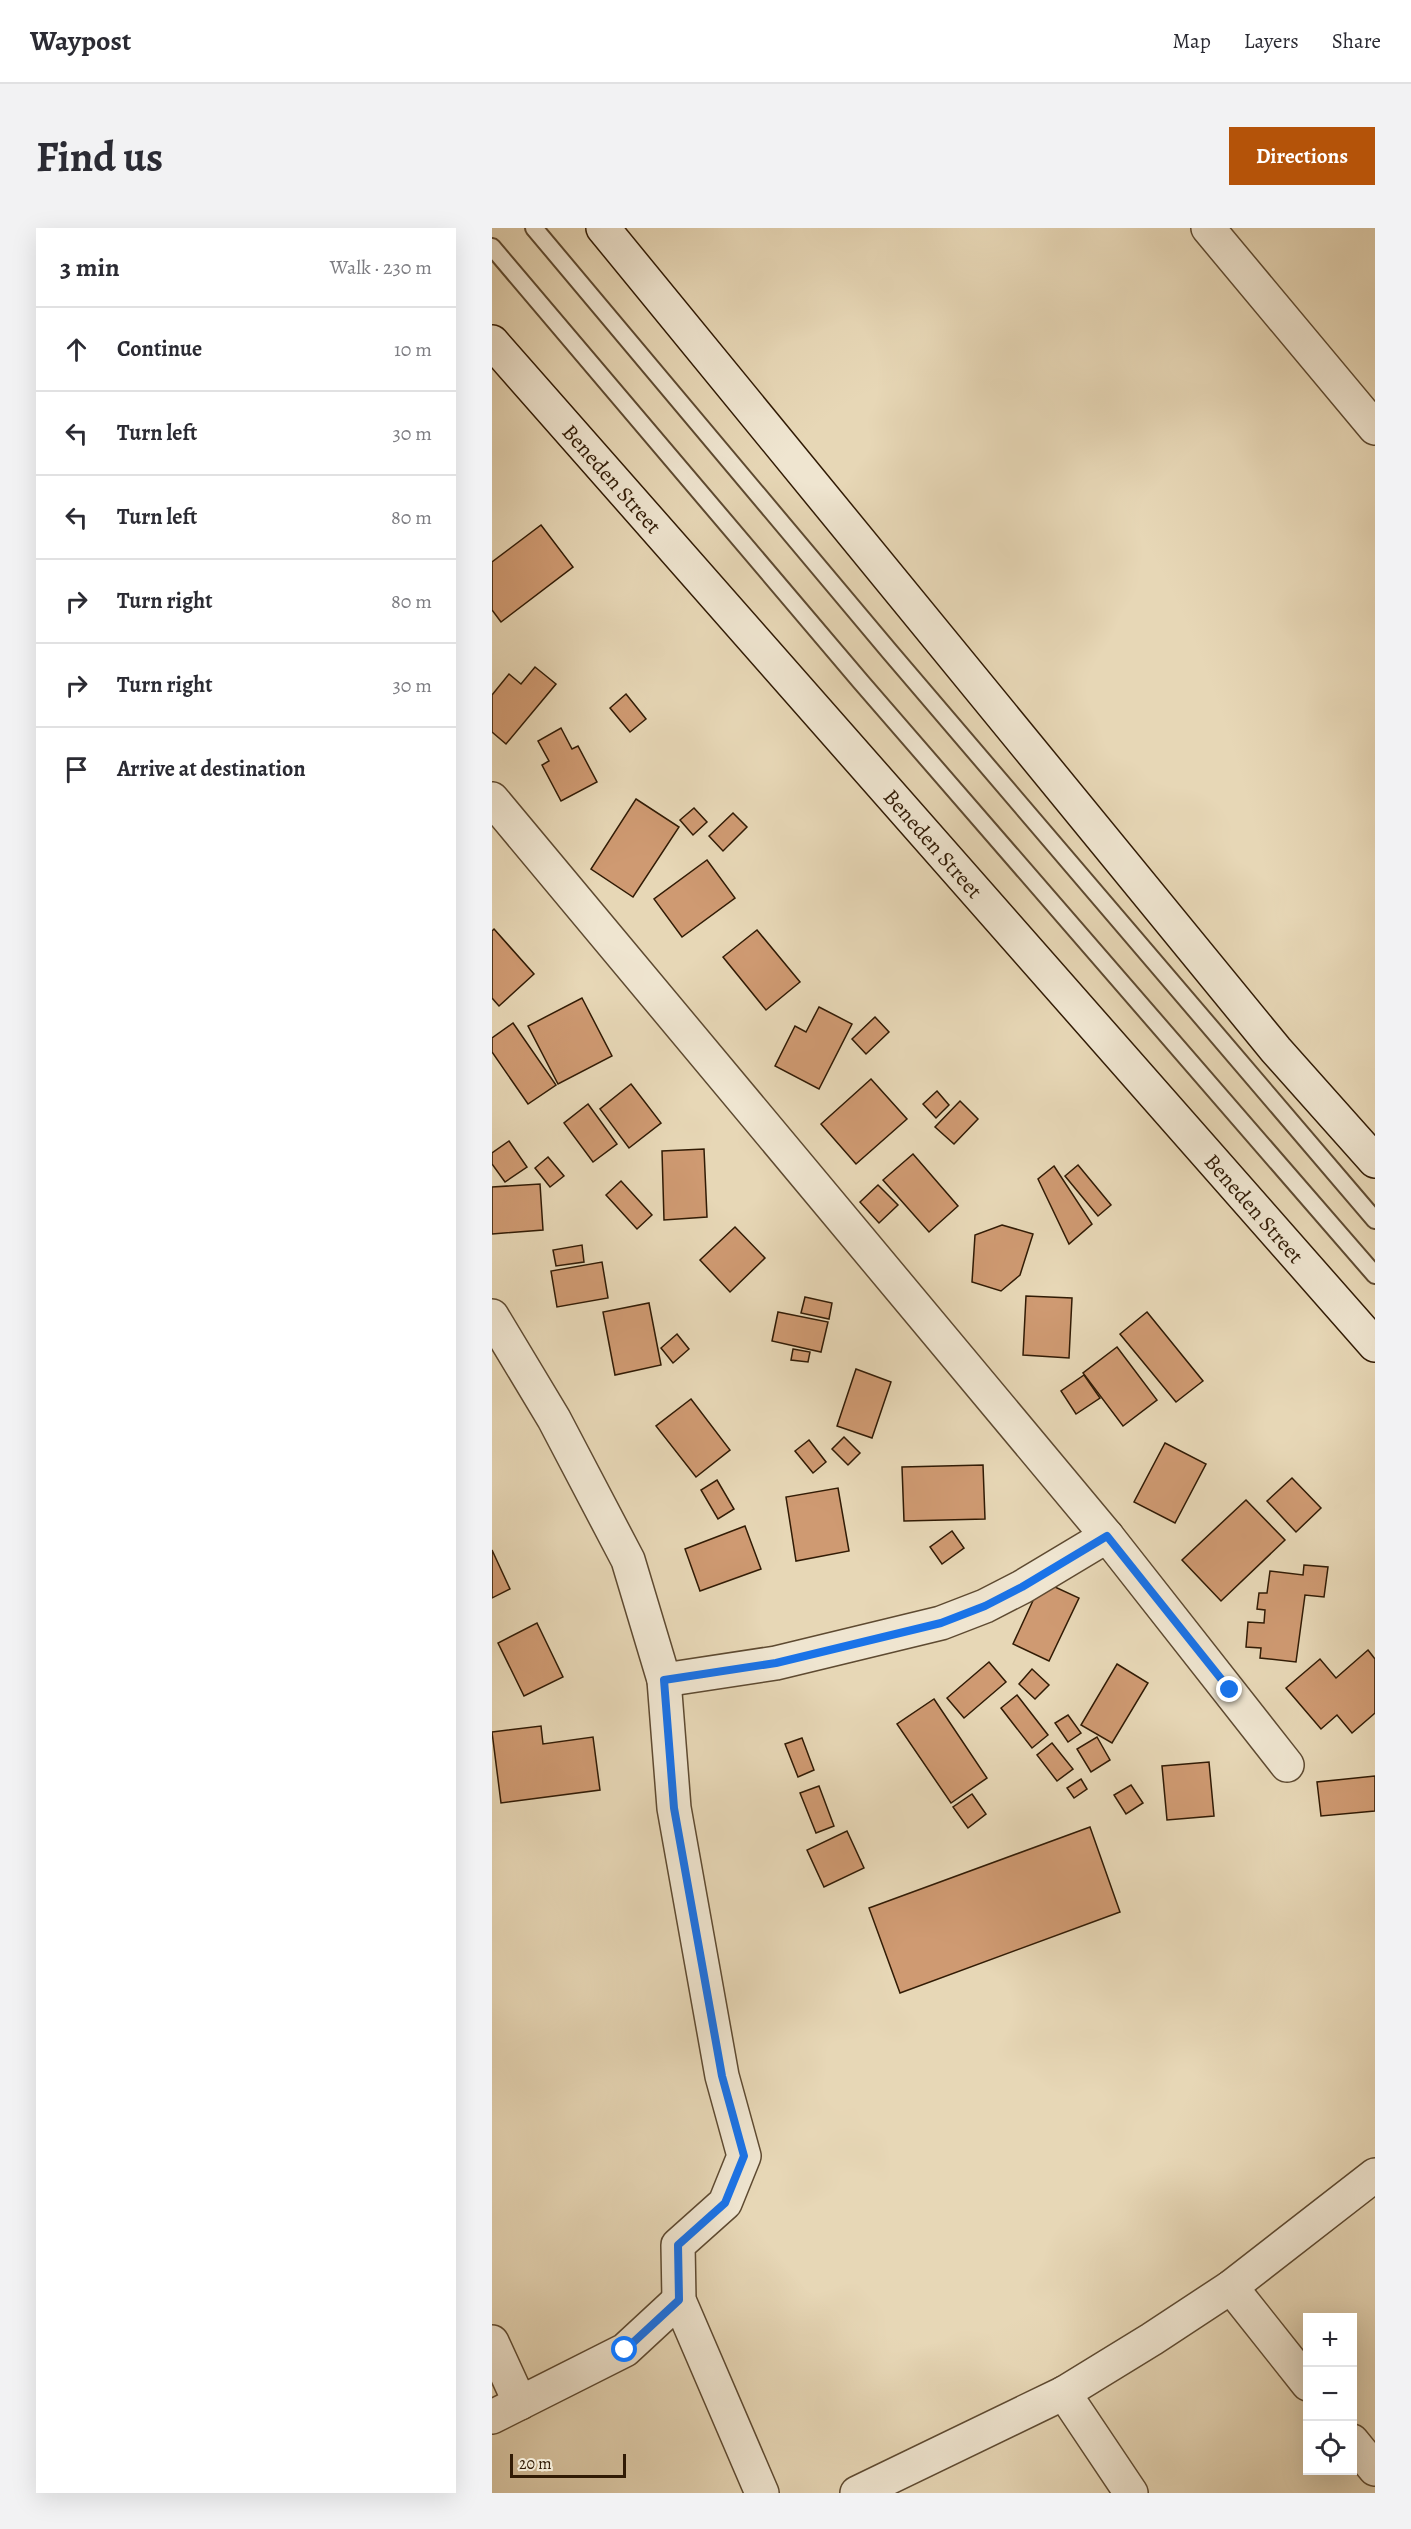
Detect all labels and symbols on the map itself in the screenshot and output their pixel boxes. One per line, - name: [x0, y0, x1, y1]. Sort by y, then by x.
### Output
- street label: Beneden Street: [555, 418, 668, 541]
- street label: Beneden Street: [876, 783, 989, 905]
- street label: Beneden Street: [1197, 1148, 1310, 1270]
- route end: [1216, 1676, 1242, 1702]
- route start: [611, 2336, 637, 2362]
- scale bar: [510, 2451, 626, 2478]

